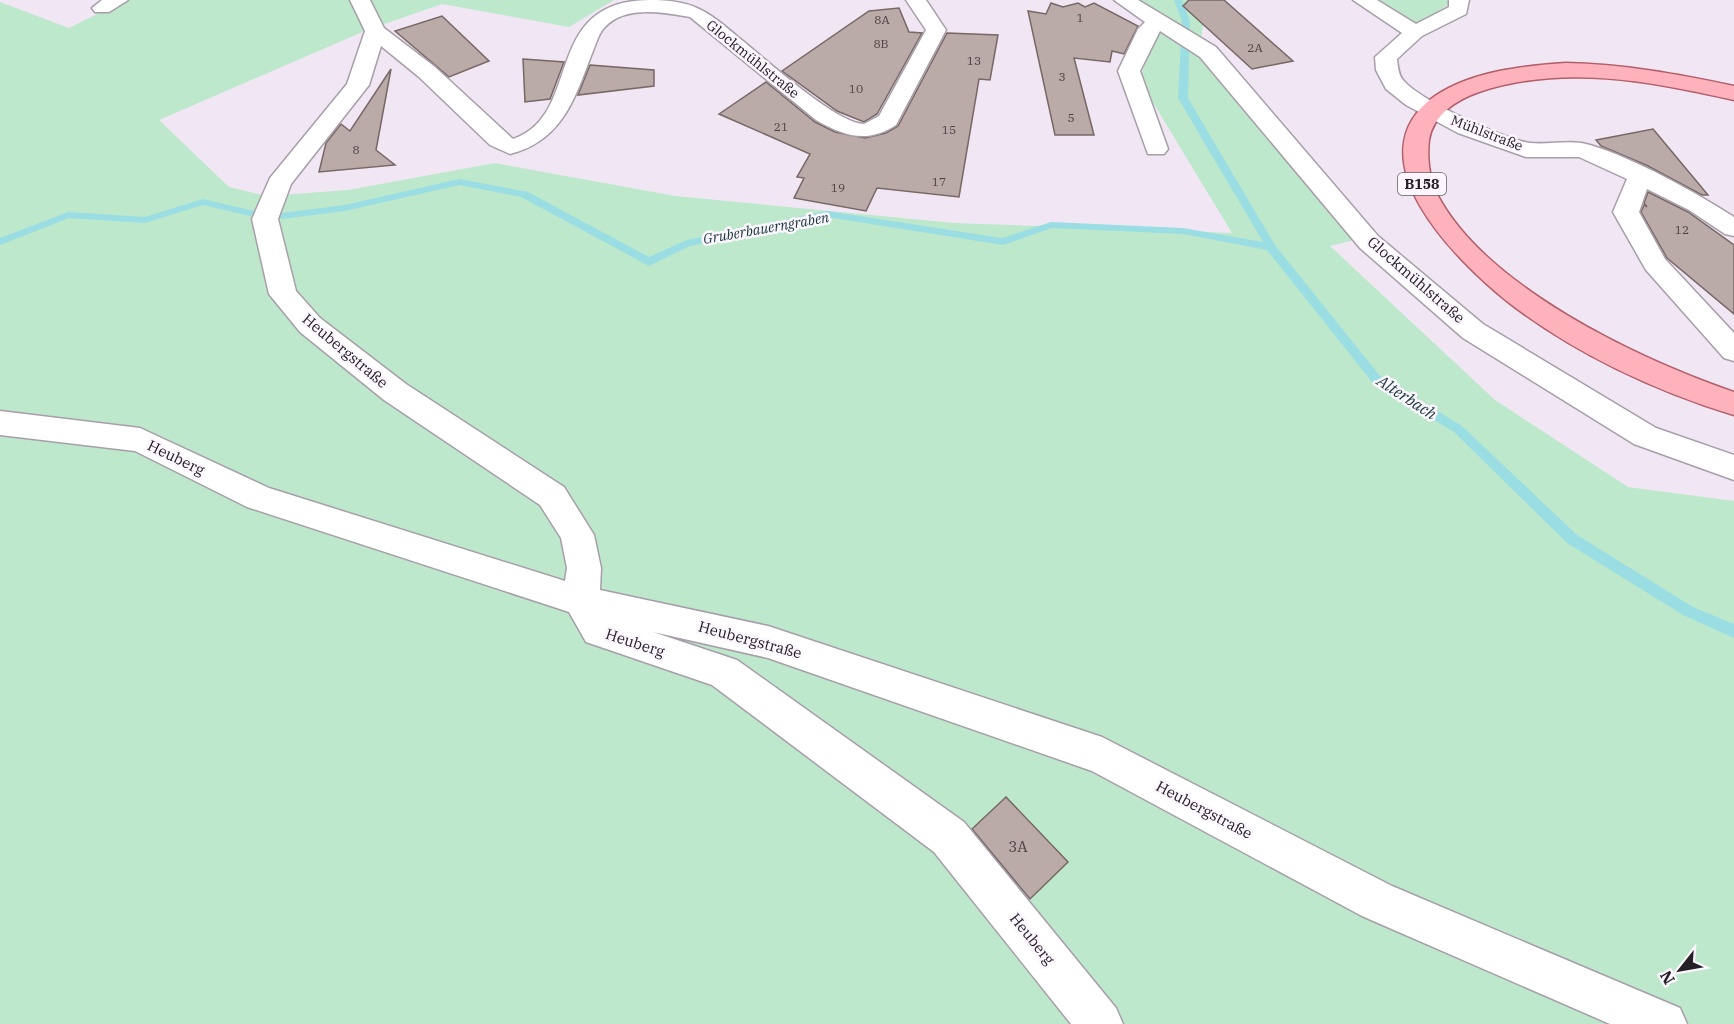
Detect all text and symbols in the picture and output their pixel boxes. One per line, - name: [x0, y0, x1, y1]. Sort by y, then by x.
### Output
- house number: 1: [1076, 10, 1084, 25]
- house number: 8A: [874, 12, 890, 27]
- street label: Glockmühlstraße: [703, 16, 803, 102]
- house number: 8B: [873, 36, 889, 51]
- house number: 2A: [1247, 40, 1263, 55]
- house number: 13: [967, 53, 981, 68]
- house number: 3: [1058, 69, 1066, 84]
- house number: 10: [849, 81, 863, 96]
- house number: 5: [1067, 110, 1075, 125]
- street label: Mühlstraße: [1448, 111, 1526, 155]
- house number: 21: [774, 119, 788, 134]
- house number: 15: [942, 122, 956, 137]
- house number: 8: [352, 142, 360, 157]
- road number: B158: [1398, 173, 1446, 195]
- house number: 17: [932, 174, 946, 189]
- house number: 19: [831, 180, 845, 195]
- water label: Gruberbauerngraben: [702, 208, 830, 248]
- house number: 12: [1675, 222, 1689, 237]
- street label: Glockmühlstraße: [1364, 232, 1469, 327]
- street label: Heubergstraße: [299, 309, 392, 392]
- water label: Alterbach: [1373, 370, 1441, 424]
- street label: Heuberg: [145, 436, 208, 479]
- street label: Heubergstraße: [696, 617, 804, 662]
- street label: Heuberg: [603, 624, 667, 661]
- street label: Heubergstraße: [1153, 776, 1256, 843]
- house number: 3A: [1008, 837, 1028, 856]
- street label: Heuberg: [1006, 909, 1059, 968]
- north arrow: [1650, 940, 1710, 1000]
- text: N: [1655, 967, 1679, 988]

